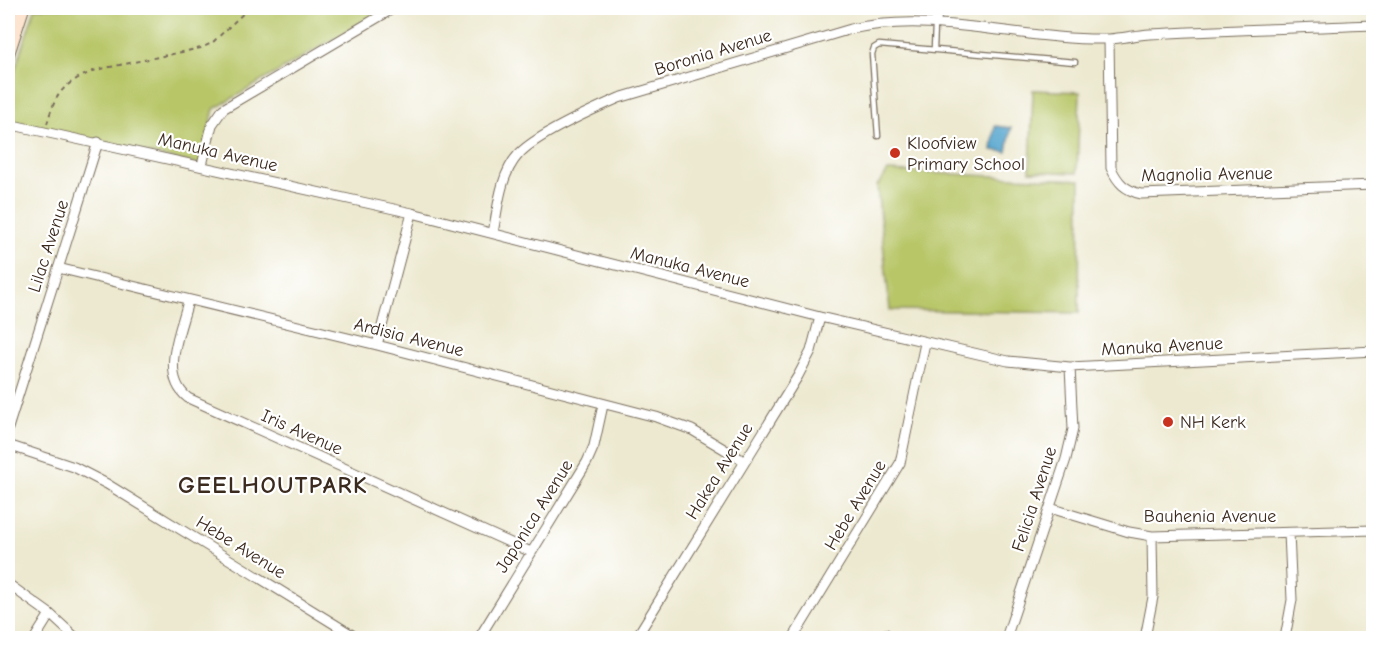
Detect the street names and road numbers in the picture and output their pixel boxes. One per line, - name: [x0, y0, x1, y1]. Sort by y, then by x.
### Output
- street label: Boronia Avenue: [652, 25, 774, 80]
- street label: Manuka Avenue: [156, 129, 280, 176]
- street label: Magnolia Avenue: [1141, 163, 1273, 186]
- street label: Lilac Avenue: [24, 197, 73, 295]
- street label: Manuka Avenue: [628, 243, 752, 292]
- street label: Ardisia Avenue: [352, 314, 466, 361]
- street label: Manuka Avenue: [1101, 333, 1223, 360]
- street label: Iris Avenue: [258, 405, 346, 460]
- street label: Hakea Avenue: [681, 419, 757, 523]
- street label: Felicia Avenue: [1008, 444, 1061, 554]
- street label: Japonica Avenue: [491, 456, 578, 577]
- street label: Hebe Avenue: [820, 456, 891, 554]
- street label: Bauhenia Avenue: [1144, 506, 1276, 527]
- street label: Hebe Avenue: [192, 512, 289, 583]

